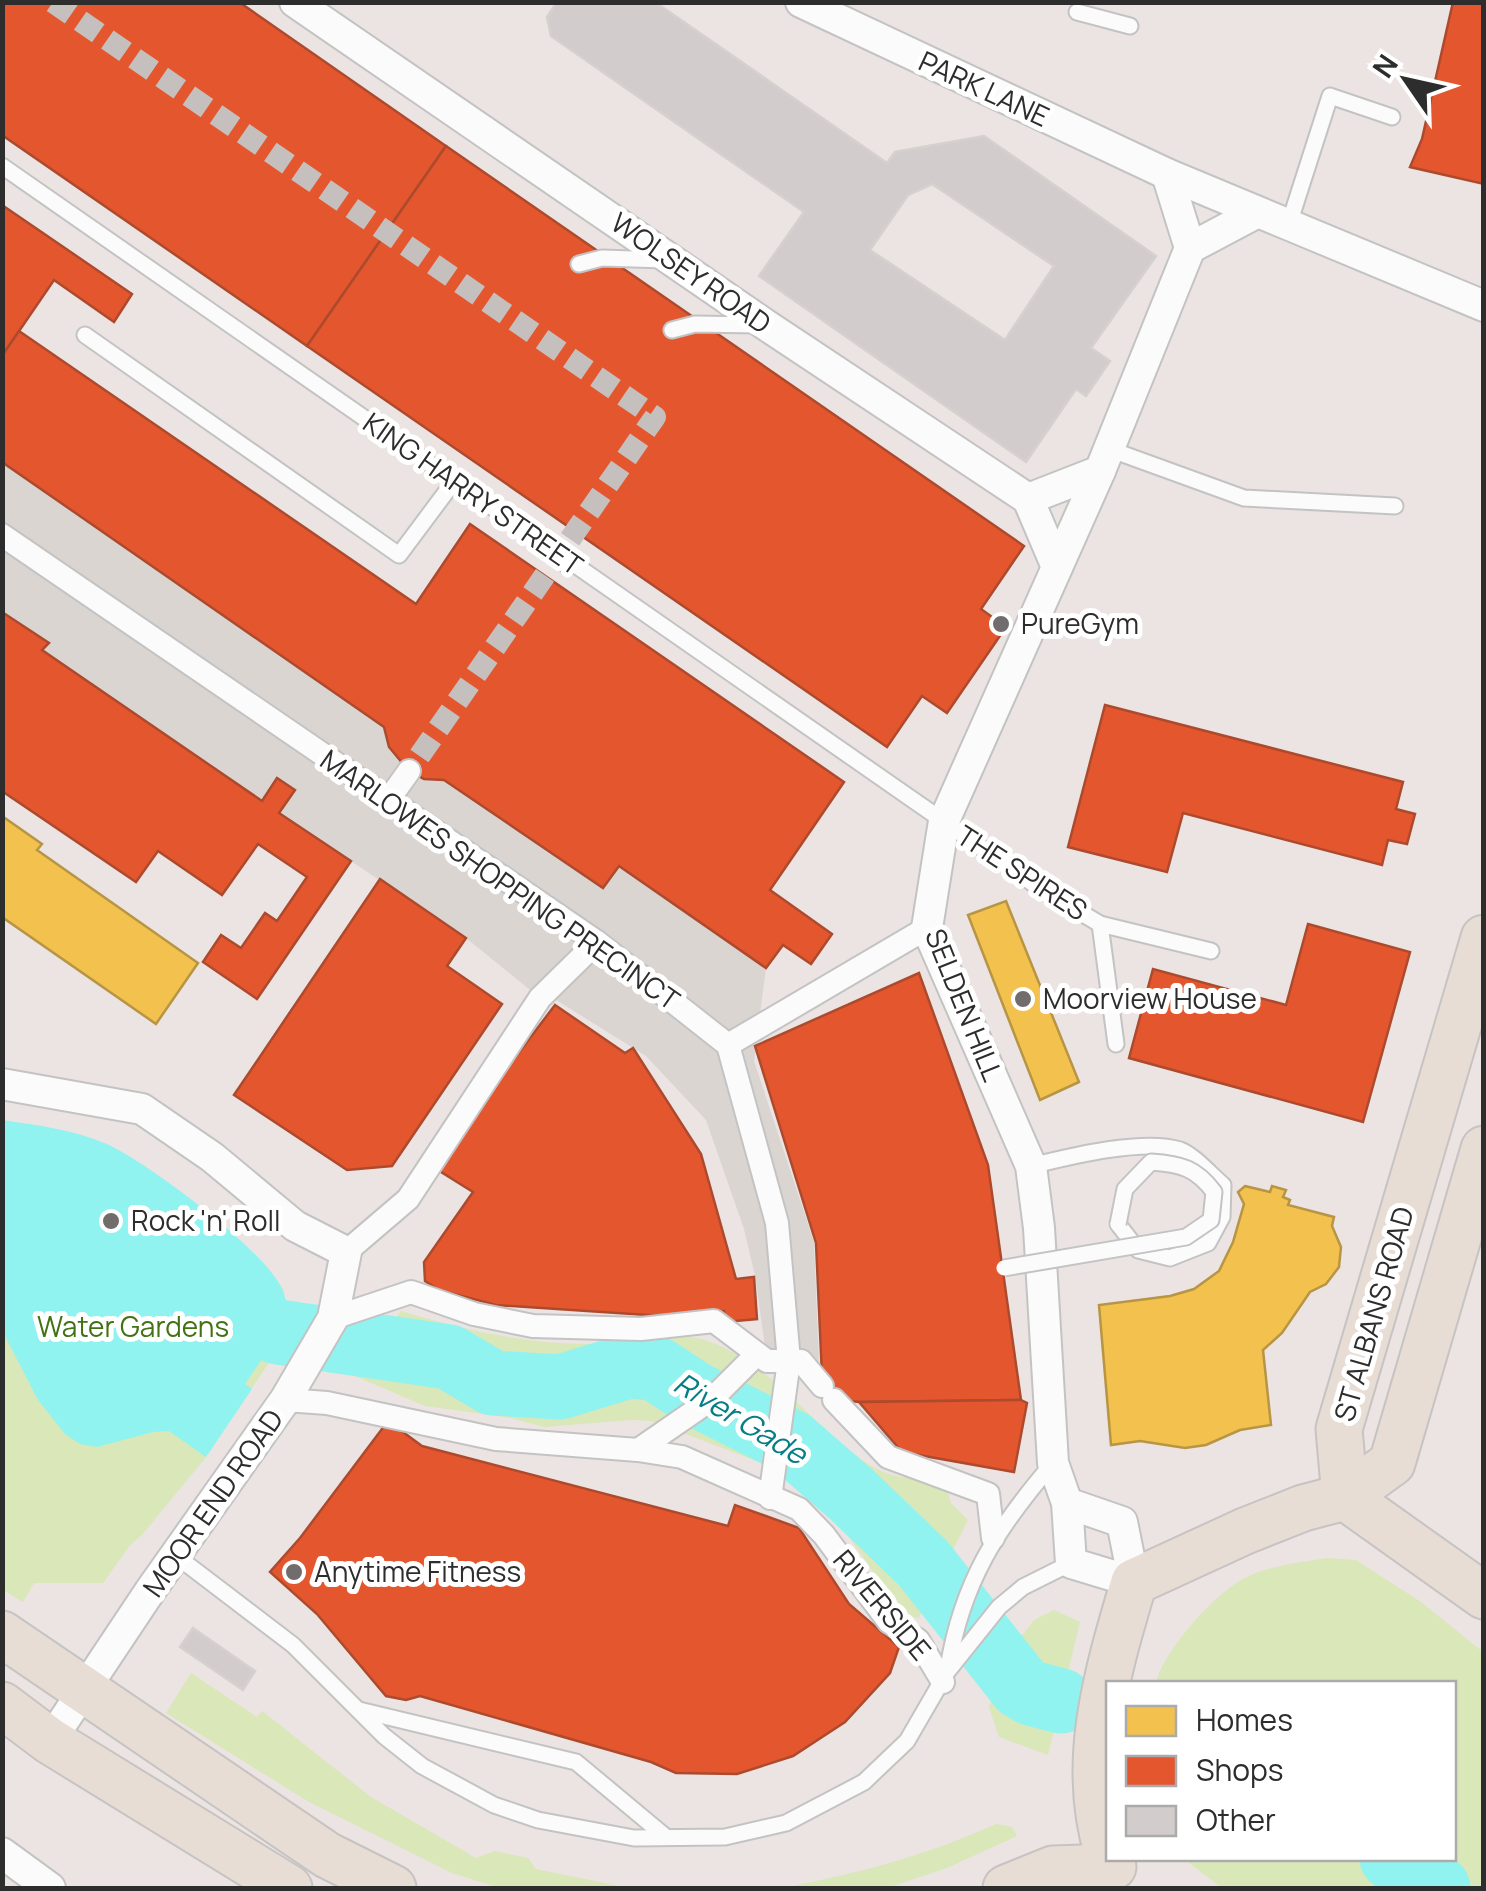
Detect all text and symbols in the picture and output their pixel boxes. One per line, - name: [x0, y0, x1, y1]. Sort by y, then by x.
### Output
- north arrow: [1356, 30, 1456, 130]
- street label: PARK LANE: [913, 41, 1056, 135]
- text: N: [1363, 47, 1406, 84]
- street label: WOLSEY ROAD: [604, 203, 779, 341]
- street label: KING HARRY STREET: [356, 403, 591, 583]
- place label: PureGym: [1021, 604, 1139, 642]
- marker: PureGym: [990, 613, 1012, 635]
- street label: MARLOWES SHOPPING PRECINCT: [313, 740, 688, 1018]
- street label: THE SPIRES: [950, 816, 1095, 928]
- street label: SELDEN HILL: [917, 923, 1013, 1087]
- place label: Moorview House: [1043, 979, 1257, 1017]
- marker: Moorview House: [1012, 988, 1034, 1010]
- place label: Rock 'n' Roll: [131, 1201, 281, 1239]
- street label: ST ALBANS ROAD: [1324, 1202, 1422, 1425]
- marker: Rock 'n' Roll: [100, 1210, 122, 1232]
- park label: Water Gardens: [37, 1307, 229, 1345]
- water label: River Gade: [667, 1362, 816, 1474]
- street label: MOOR END ROAD: [133, 1401, 291, 1604]
- street label: RIVERSIDE: [825, 1541, 940, 1668]
- place label: Anytime Fitness: [314, 1552, 521, 1590]
- marker: Anytime Fitness: [283, 1561, 305, 1583]
- legend: [1106, 1681, 1456, 1861]
- text: Homes: [1196, 1699, 1293, 1740]
- text: Shops: [1196, 1749, 1283, 1790]
- text: Other: [1196, 1799, 1276, 1840]

